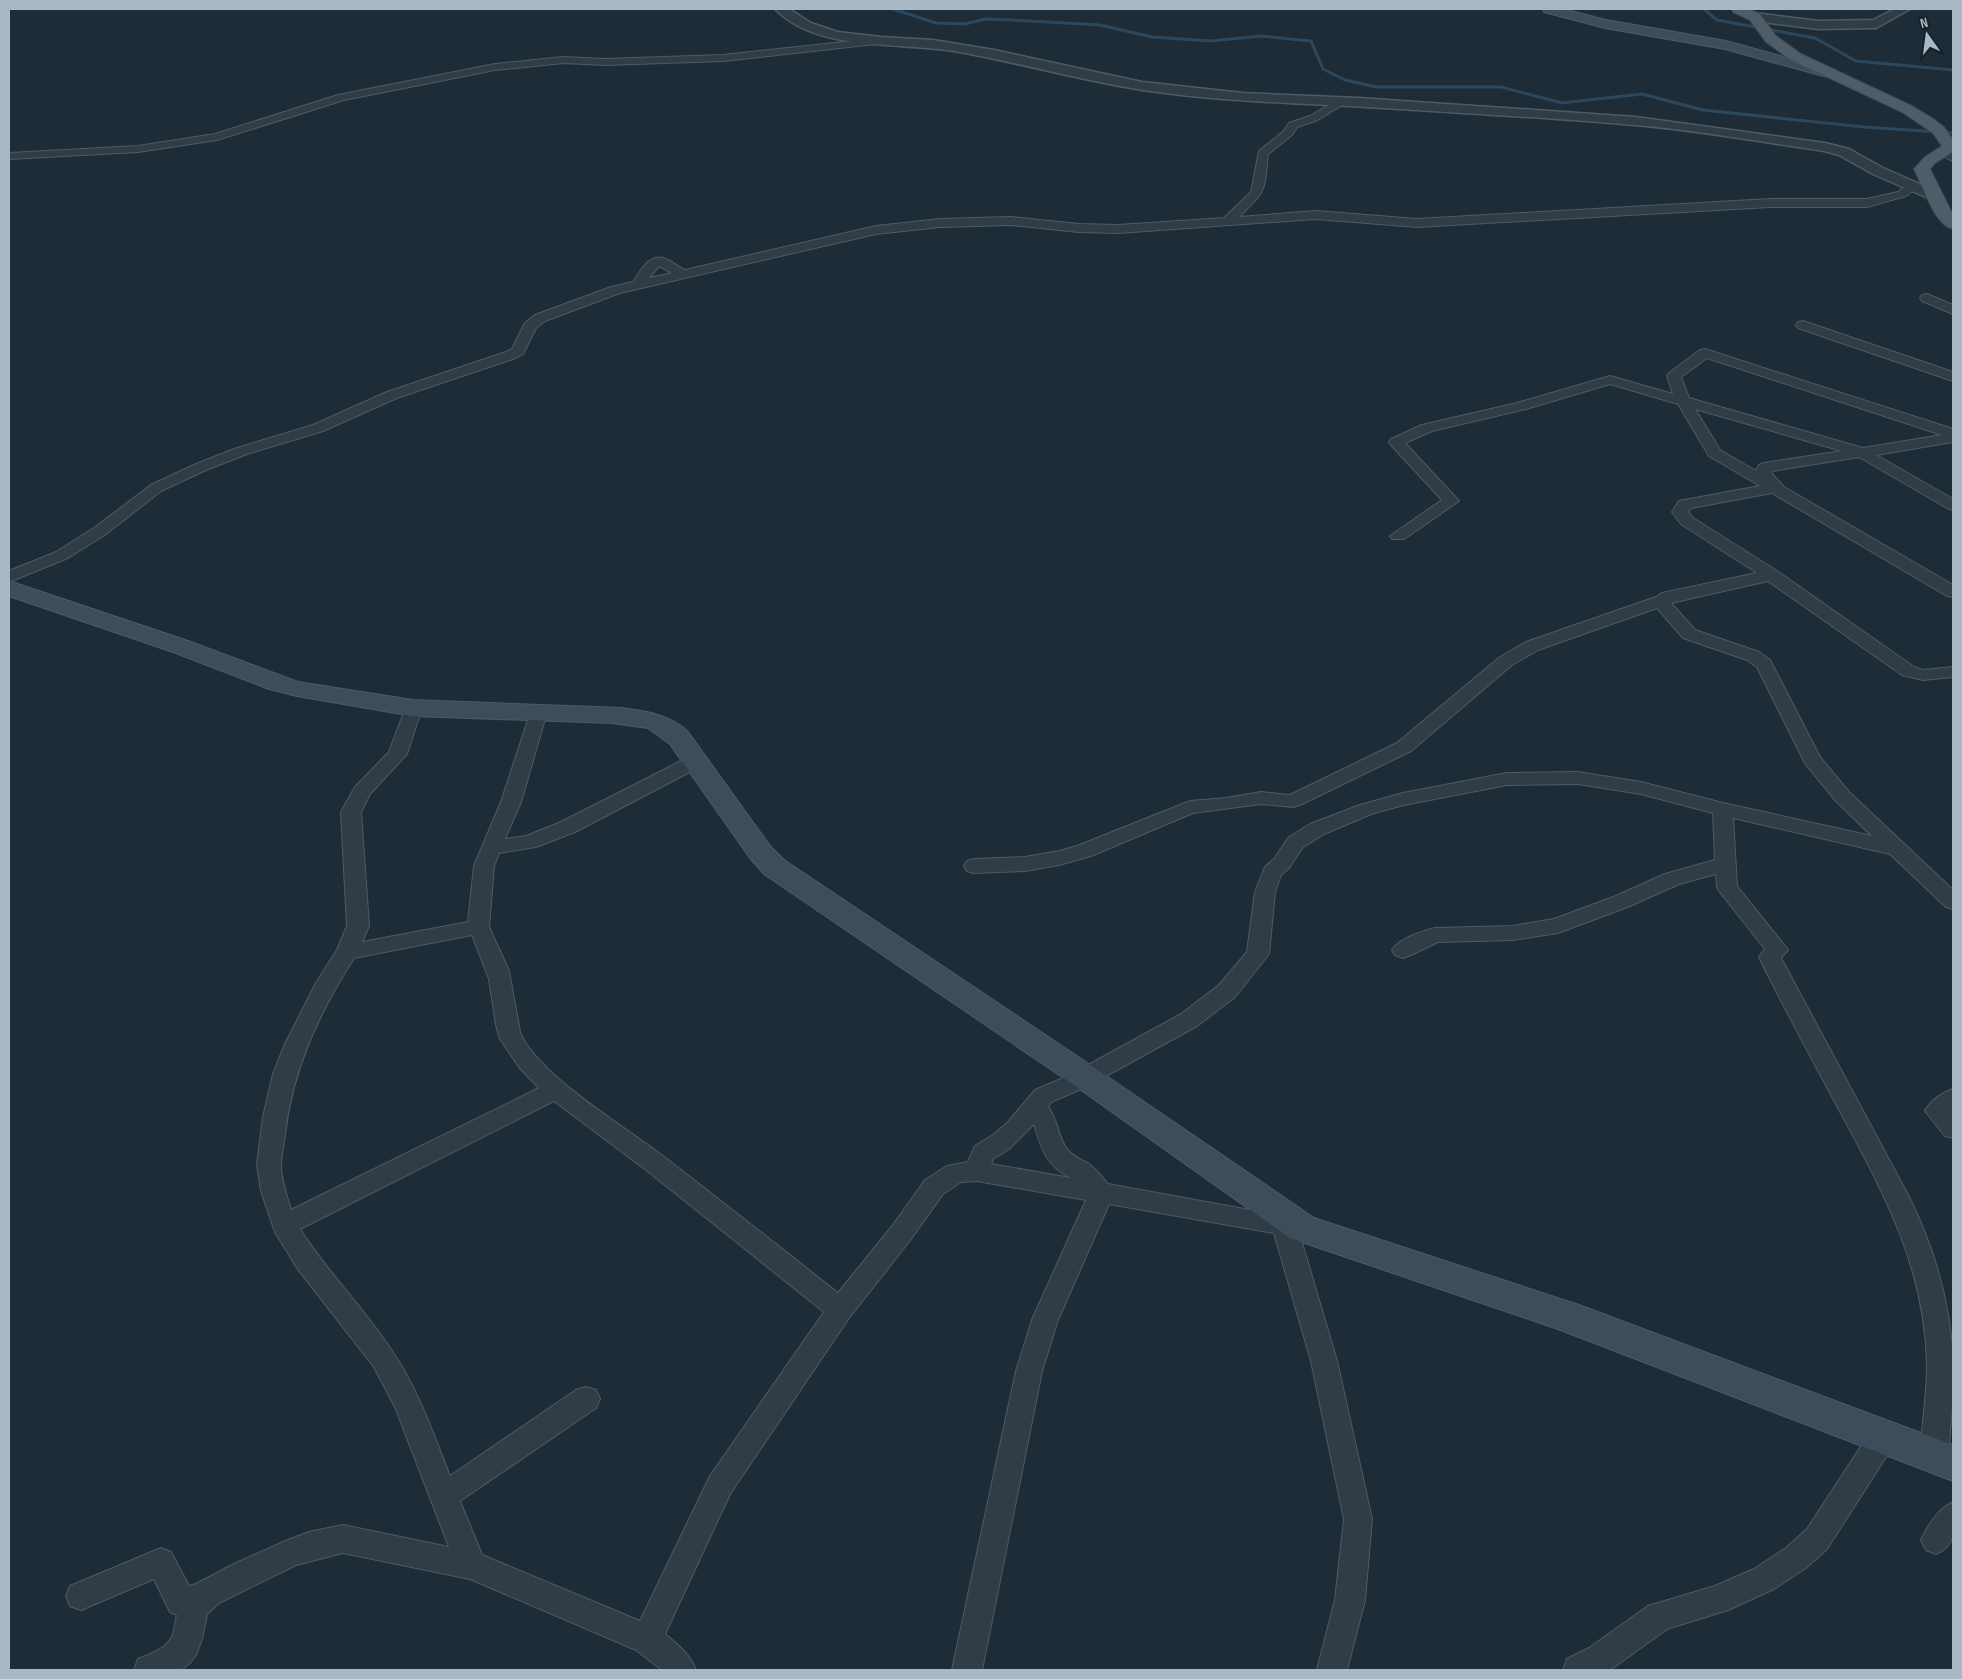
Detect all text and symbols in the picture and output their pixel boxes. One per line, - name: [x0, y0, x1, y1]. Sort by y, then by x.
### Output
- north arrow: [1902, 10, 1952, 60]
- text: N: [1918, 14, 1930, 32]

